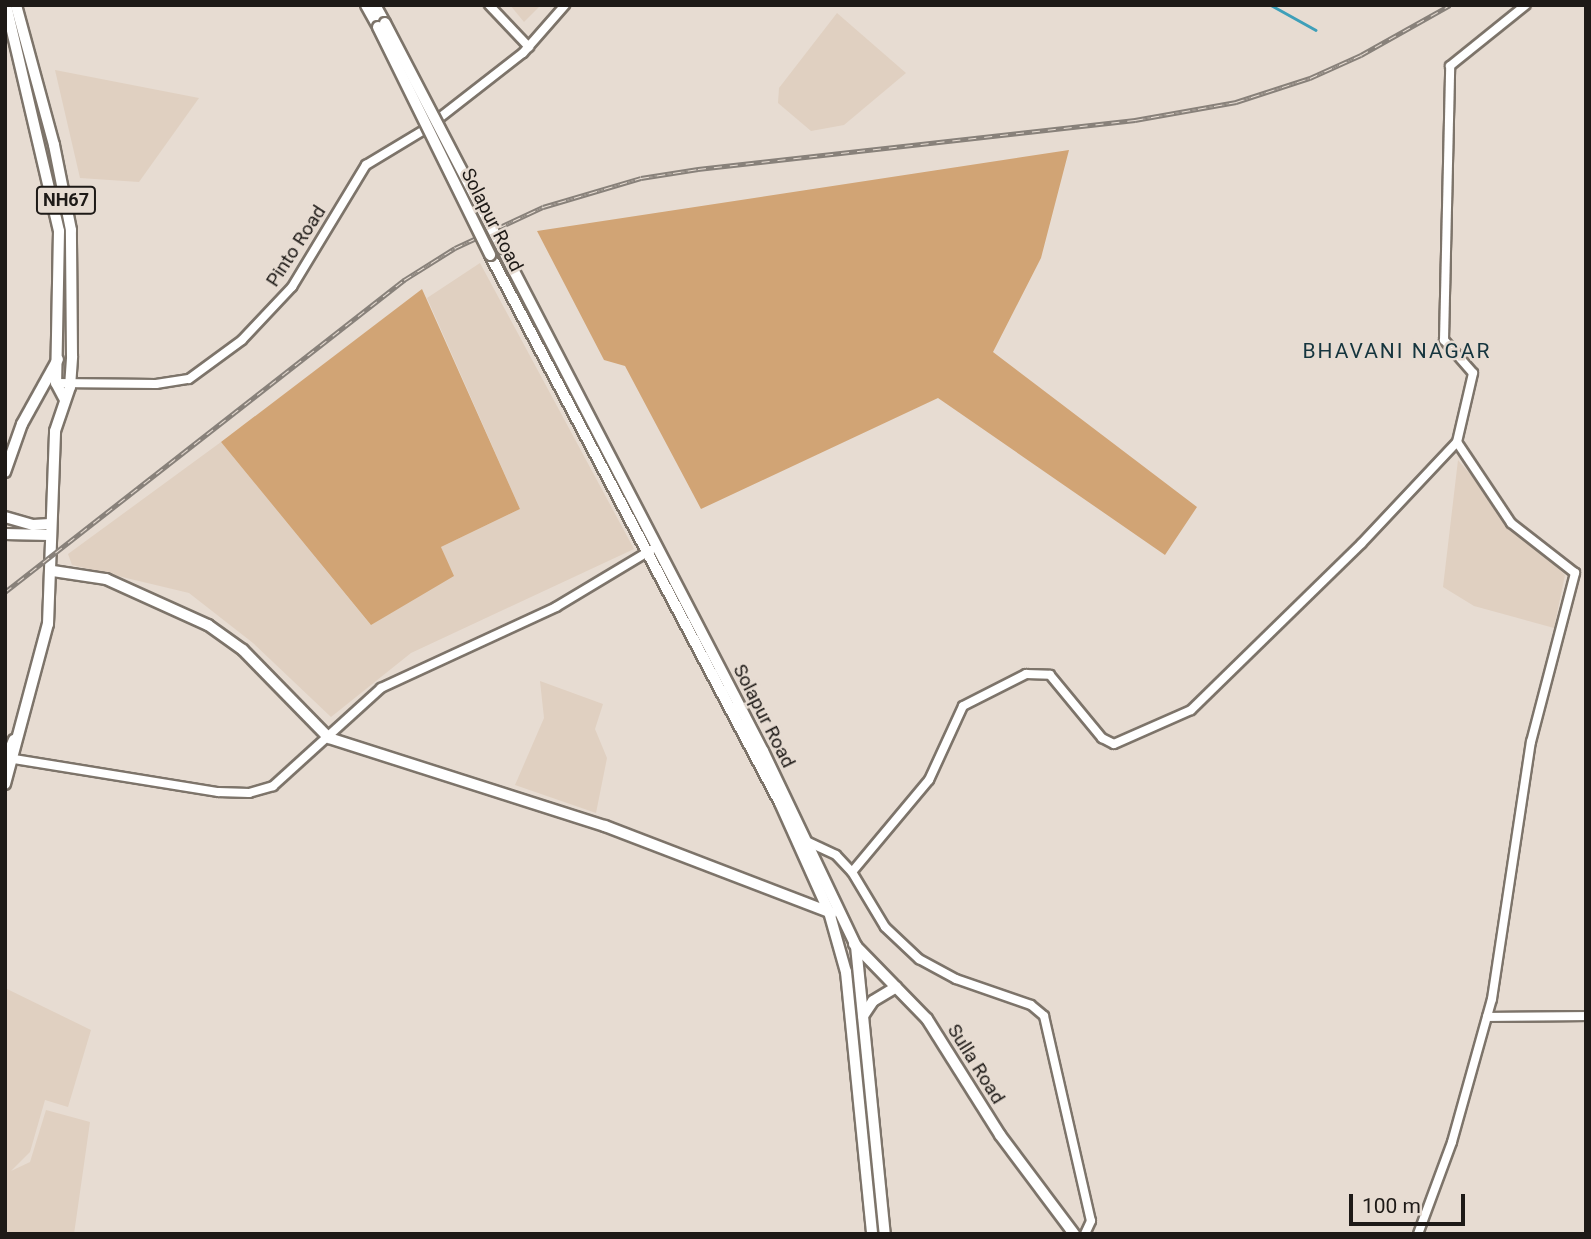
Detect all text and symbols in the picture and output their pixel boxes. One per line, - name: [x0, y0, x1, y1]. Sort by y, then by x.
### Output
- street label: Solapur Road: [456, 165, 528, 275]
- road number: NH67: [34, 186, 98, 215]
- street label: Pinto Road: [261, 201, 331, 291]
- district label: BHAVANI NAGAR: [1304, 338, 1490, 364]
- street label: Solapur Road: [728, 661, 800, 771]
- street label: Sulla Road: [943, 1020, 1009, 1108]
- scale bar: [1353, 1180, 1468, 1224]
- text: 100 m: [1362, 1194, 1421, 1218]

